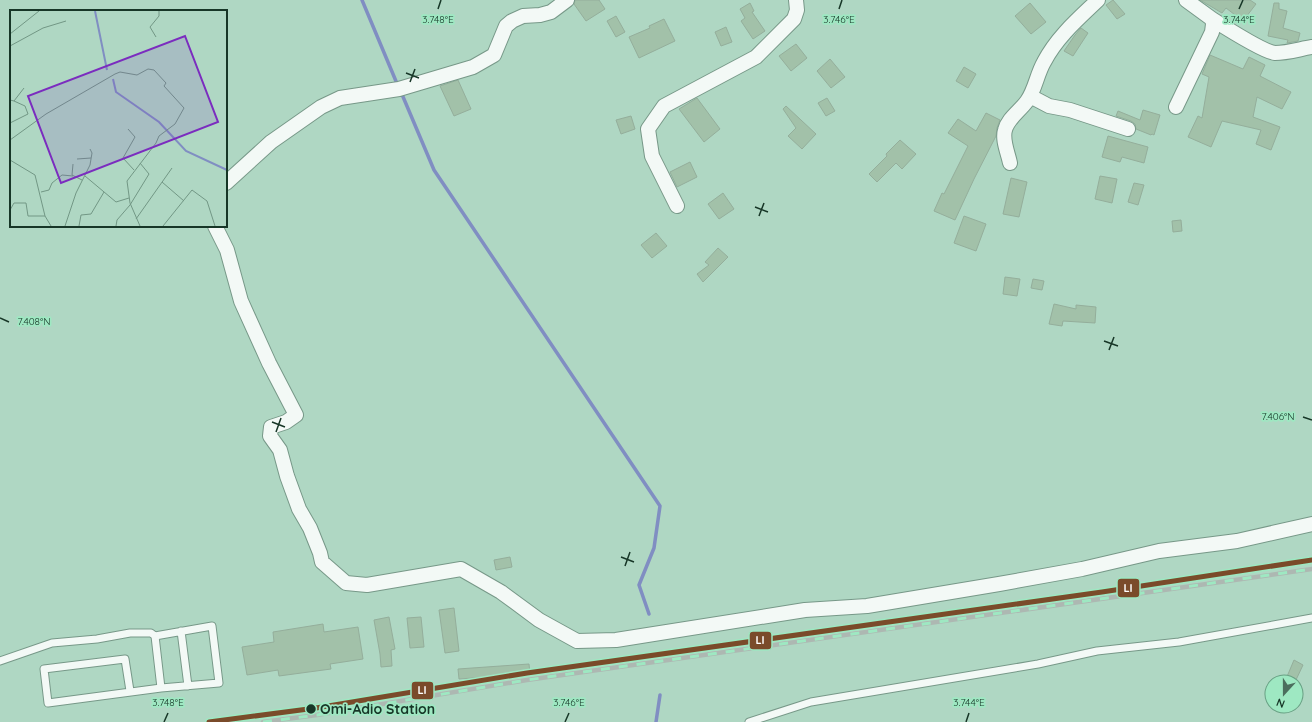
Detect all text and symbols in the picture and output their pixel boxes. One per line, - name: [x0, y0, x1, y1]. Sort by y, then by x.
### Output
- inset map: [10, 10, 227, 227]
- text: 3.748°E: [422, 13, 454, 26]
- text: 3.746°E: [823, 13, 855, 26]
- text: 3.744°E: [1223, 13, 1255, 26]
- text: 7.408°N: [17, 315, 51, 328]
- text: 7.406°N: [1261, 410, 1295, 423]
- line badge: LI: [1117, 578, 1140, 598]
- text: LI: [1123, 581, 1133, 595]
- line badge: LI: [749, 631, 772, 650]
- text: LI: [755, 633, 765, 647]
- north arrow: [1264, 674, 1304, 714]
- line badge: LI: [411, 681, 434, 700]
- text: LI: [417, 683, 427, 697]
- text: N: [1274, 695, 1287, 711]
- text: 3.748°E: [152, 696, 184, 709]
- text: 3.746°E: [553, 696, 585, 709]
- text: 3.744°E: [953, 696, 985, 709]
- place label: Omi-Adio Station: [320, 700, 435, 718]
- marker: Omi-Adio Station: [304, 702, 318, 716]

